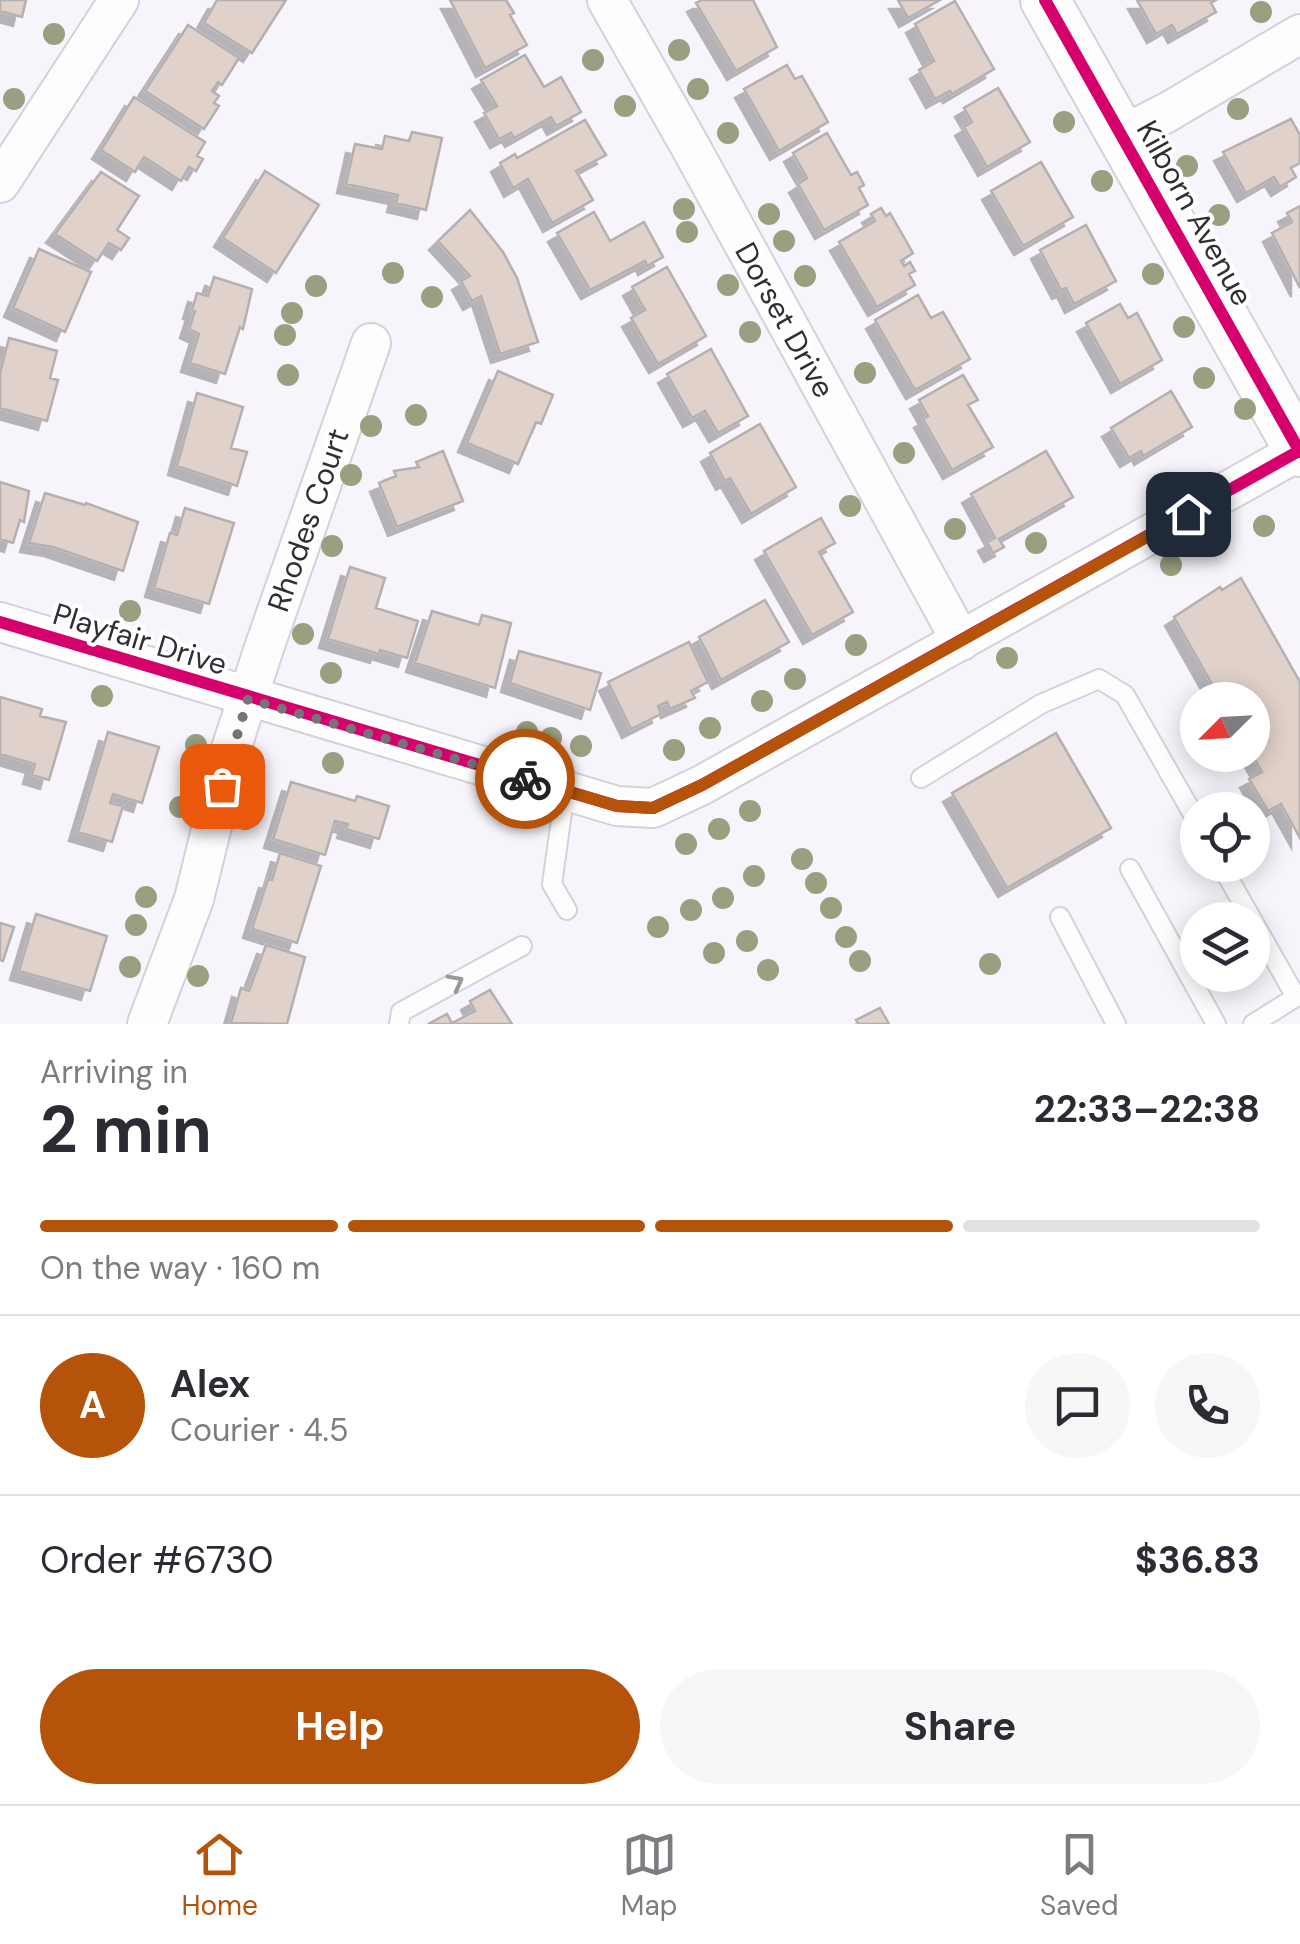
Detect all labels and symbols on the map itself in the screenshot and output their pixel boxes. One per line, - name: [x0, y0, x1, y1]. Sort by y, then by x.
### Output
- street label: Kilborn Avenue: [1128, 113, 1262, 313]
- street label: Dorset Drive: [726, 235, 844, 405]
- street label: Rhodes Court: [258, 423, 358, 617]
- pin: [1146, 472, 1231, 557]
- street label: Playfair Drive: [48, 594, 232, 684]
- north arrow: [1180, 682, 1270, 772]
- courier: [475, 729, 575, 829]
- pin: [180, 744, 265, 829]
- one-way arrow: [446, 974, 464, 994]

